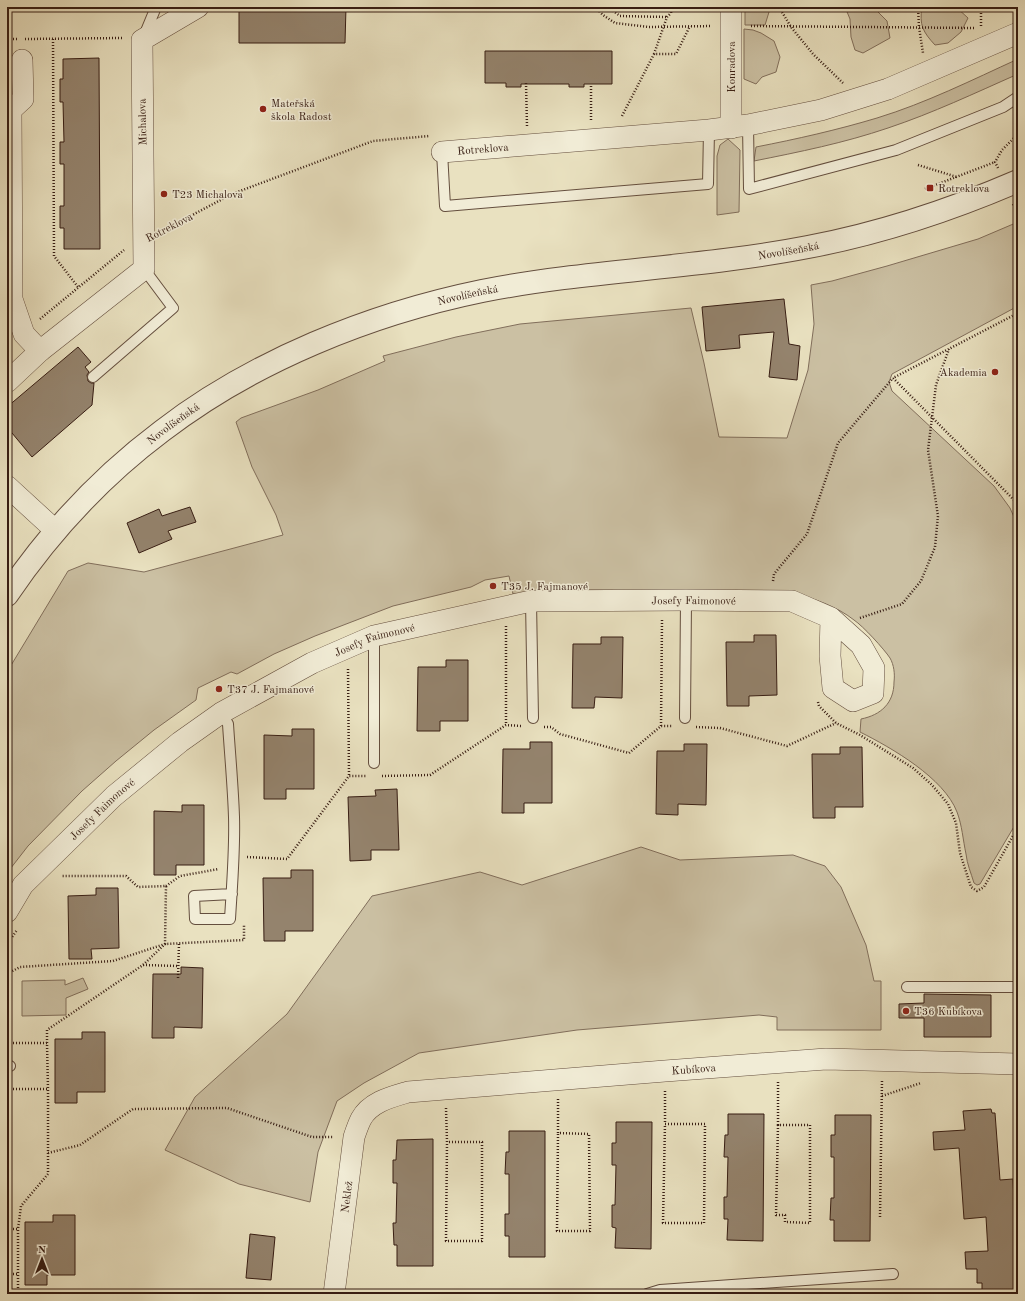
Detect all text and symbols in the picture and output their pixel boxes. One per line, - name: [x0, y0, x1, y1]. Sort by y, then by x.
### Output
- street label: Konradova: [727, 41, 738, 93]
- street label: Michalova: [138, 98, 149, 146]
- place label: Mateřská škola Radost: [271, 99, 332, 123]
- marker: Mateřská škola Radost: [258, 104, 268, 114]
- street label: Rotreklova: [457, 142, 510, 158]
- marker: Rotreklova: [925, 183, 935, 193]
- place label: Rotreklova: [938, 184, 990, 195]
- marker: T23 Michalova: [159, 189, 169, 199]
- place label: T23 Michalova: [172, 190, 244, 201]
- street label: Rotreklova: [144, 212, 196, 245]
- street label: Novolíšeňská: [757, 241, 821, 262]
- street label: Novolíšeňská: [436, 284, 500, 308]
- marker: Akademia: [990, 367, 1000, 377]
- place label: Akademia: [940, 368, 988, 379]
- street label: Novolíšeňská: [146, 402, 202, 447]
- marker: T35 J. Fajmanové: [488, 581, 498, 591]
- place label: T35 J. Fajmanové: [501, 582, 588, 593]
- street label: Josefy Faimonové: [651, 596, 736, 607]
- street label: Josefy Faimonové: [333, 623, 416, 660]
- marker: T37 J. Fajmanové: [214, 684, 224, 694]
- place label: T37 J. Fajmanové: [227, 685, 314, 696]
- street label: Josefy Faimonové: [68, 777, 137, 843]
- marker: T36 Kubíkova: [901, 1006, 911, 1016]
- place label: T36 Kubíkova: [914, 1007, 983, 1018]
- street label: Kubíkova: [671, 1063, 717, 1077]
- street label: Neklež: [340, 1180, 355, 1214]
- north arrow: [22, 1239, 62, 1279]
- text: N: [38, 1245, 47, 1256]

